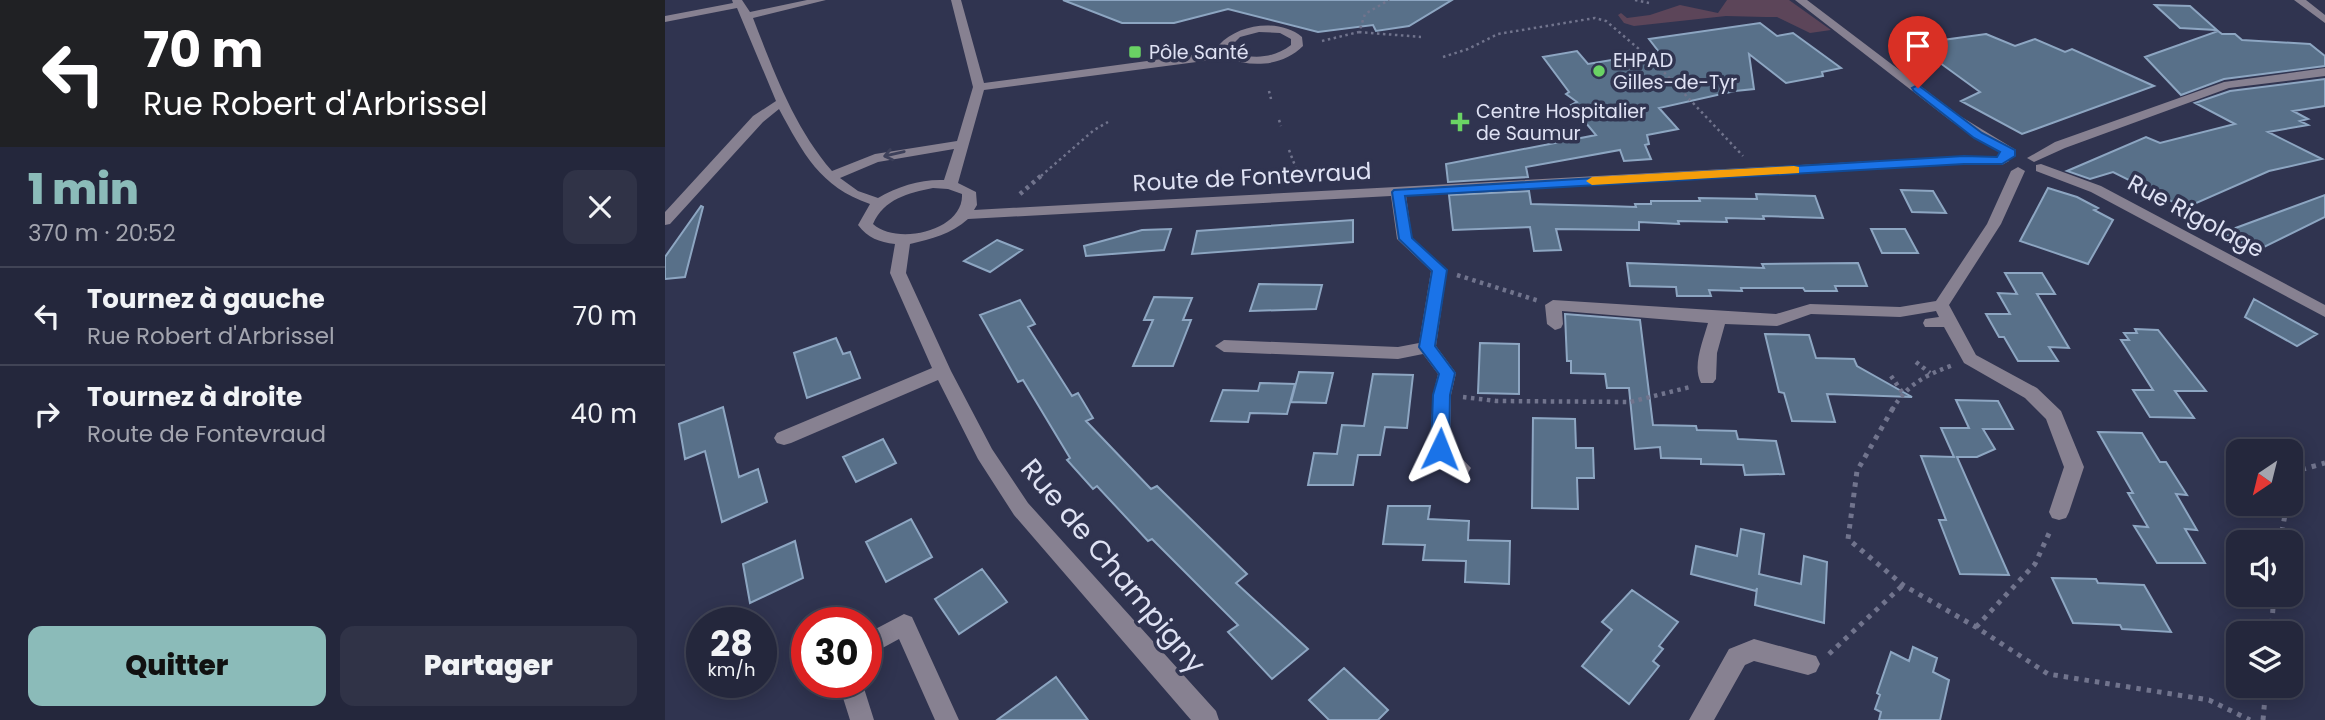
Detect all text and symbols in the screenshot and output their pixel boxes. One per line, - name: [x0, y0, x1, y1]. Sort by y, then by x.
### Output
- text: 70 m: [143, 16, 263, 84]
- pin: [1888, 16, 1948, 88]
- icon: arrive: [1899, 27, 1937, 65]
- icon: left: [28, 28, 119, 119]
- place label: Pôle Santé: [1149, 39, 1249, 66]
- marker: Pôle Santé: [1127, 44, 1143, 60]
- place label: EHPAD Gilles-de-Tyr: [1613, 47, 1737, 96]
- marker: EHPAD Gilles-de-Tyr: [1591, 63, 1607, 79]
- text: Rue Robert d'Arbrissel: [143, 81, 488, 126]
- place label: Centre Hospitalier de Saumur: [1476, 98, 1646, 147]
- marker: Centre Hospitalier de Saumur: [1450, 112, 1470, 132]
- one-way arrow: [883, 148, 906, 161]
- street label: Route de Fontevraud: [1132, 155, 1372, 199]
- text: 1 min: [28, 160, 139, 219]
- street label: Rue Rigolage: [2122, 167, 2270, 265]
- button: close: [563, 170, 637, 244]
- text: 370 m · 20:52: [28, 217, 176, 249]
- text: Tournez à gauche: [87, 281, 325, 317]
- icon: left: [28, 297, 66, 335]
- text: 70 m: [573, 298, 637, 334]
- text: Rue Robert d'Arbrissel: [87, 320, 335, 352]
- text: Tournez à droite: [87, 379, 302, 415]
- icon: right: [28, 395, 66, 433]
- text: 40 m: [571, 396, 637, 432]
- position arrow: [1403, 412, 1477, 486]
- text: Route de Fontevraud: [87, 418, 326, 450]
- north arrow: [2226, 439, 2303, 516]
- map controls: [2226, 439, 2303, 698]
- street label: Rue de Champigny: [1012, 450, 1215, 682]
- button: sound: [2226, 530, 2303, 607]
- speed limit sign: 30: [791, 607, 882, 698]
- text: 28: [710, 619, 753, 668]
- button: layers: [2226, 621, 2303, 698]
- button: Quitter: [28, 626, 326, 706]
- button: Partager: [340, 626, 637, 706]
- text: km/h: [708, 657, 755, 682]

